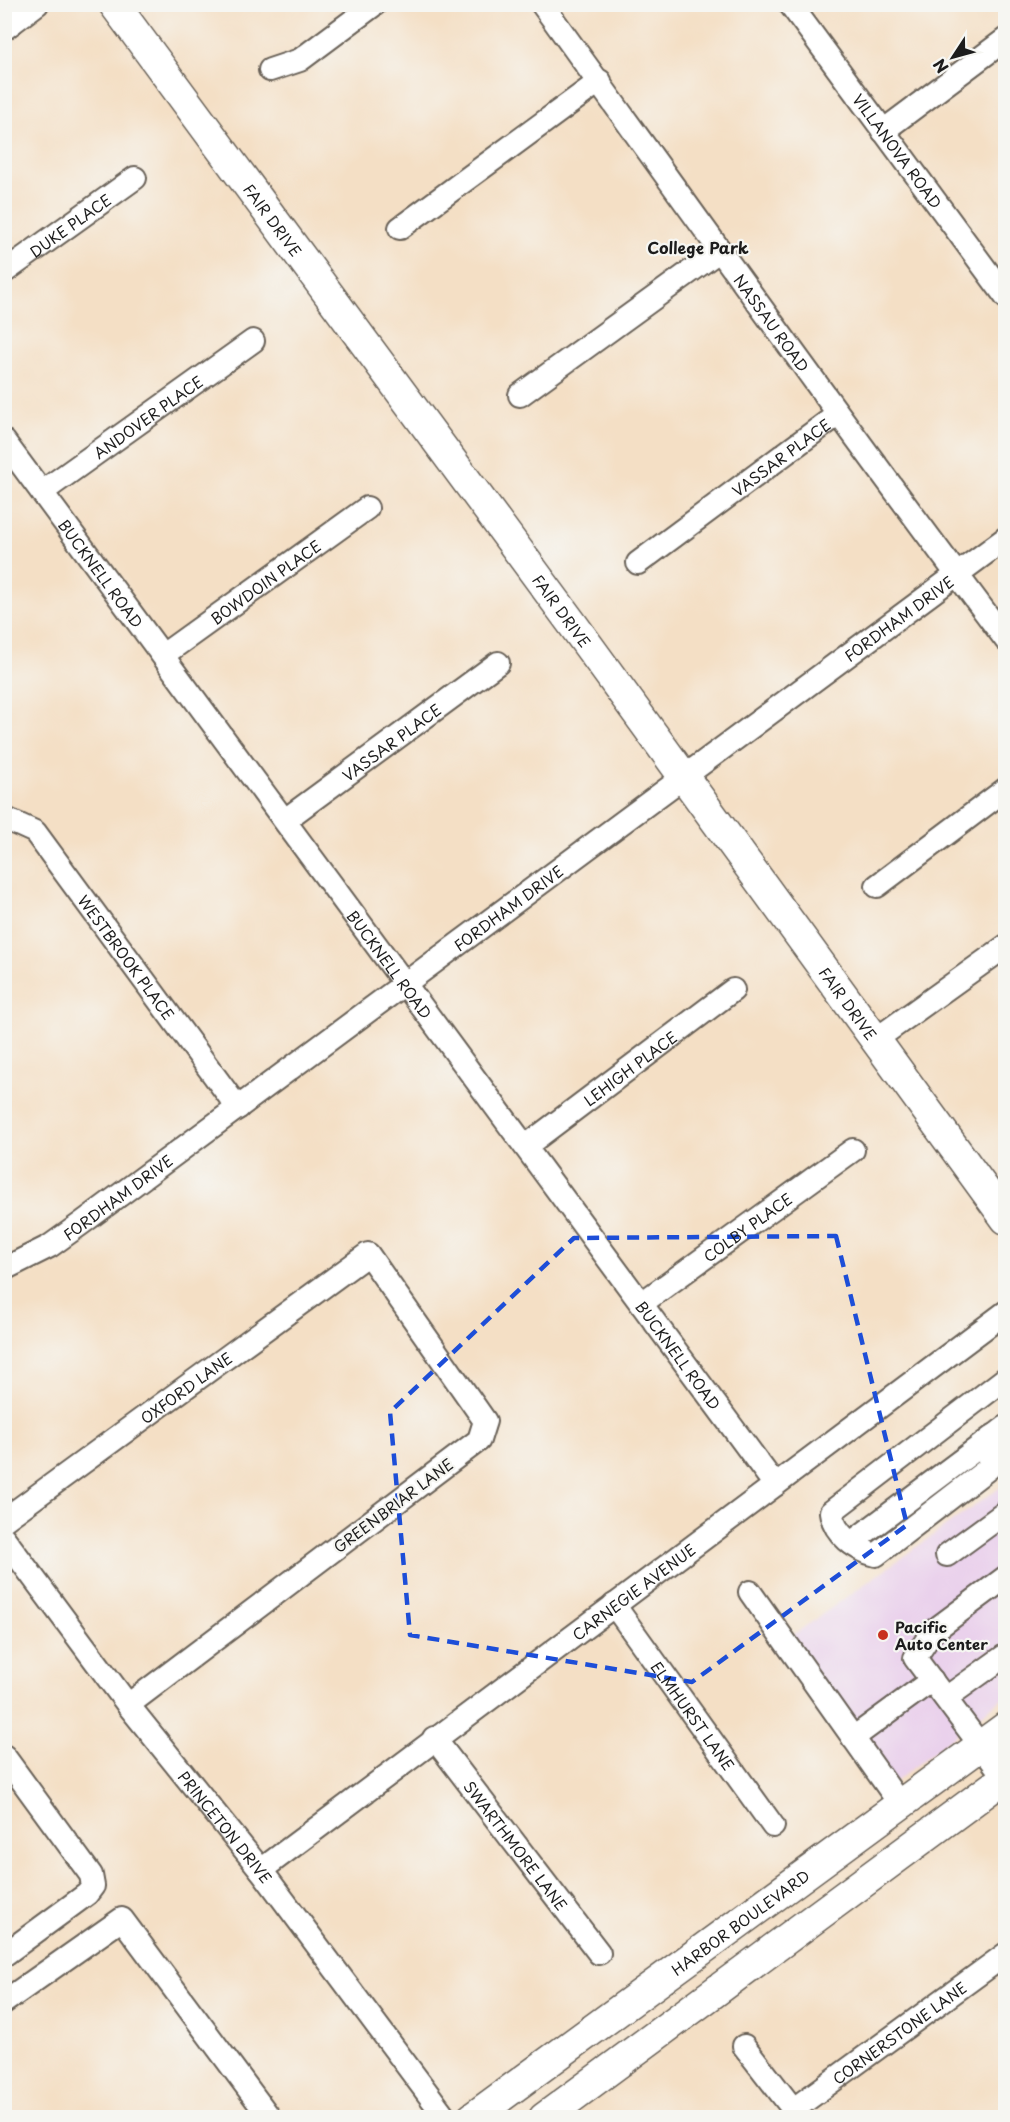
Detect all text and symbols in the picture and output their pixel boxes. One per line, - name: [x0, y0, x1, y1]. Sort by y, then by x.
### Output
- north arrow: [923, 27, 983, 87]
- text: N: [927, 54, 953, 79]
- street label: VILLANOVA ROAD: [848, 88, 948, 213]
- street label: FAIR DRIVE: [239, 178, 308, 261]
- street label: DUKE PLACE: [24, 187, 115, 262]
- district label: College Park: [647, 235, 749, 259]
- street label: NASSAU ROAD: [729, 269, 815, 376]
- street label: ANDOVER PLACE: [88, 369, 207, 463]
- street label: VASSAR PLACE: [727, 412, 835, 501]
- street label: BUCKNELL ROAD: [54, 514, 149, 632]
- street label: BOWDOIN PLACE: [205, 534, 325, 629]
- street label: FAIR DRIVE: [528, 569, 597, 652]
- street label: FORDHAM DRIVE: [839, 569, 958, 666]
- street label: VASSAR PLACE: [337, 697, 446, 786]
- street label: FORDHAM DRIVE: [448, 859, 568, 956]
- street label: WESTBROOK PLACE: [73, 890, 181, 1024]
- street label: BUCKNELL ROAD: [342, 905, 438, 1023]
- street label: FAIR DRIVE: [814, 962, 883, 1044]
- street label: LEHIGH PLACE: [578, 1025, 682, 1111]
- street label: FORDHAM DRIVE: [58, 1148, 177, 1245]
- street label: COLBY PLACE: [698, 1187, 797, 1267]
- street label: BUCKNELL ROAD: [631, 1296, 727, 1414]
- street label: OXFORD LANE: [135, 1346, 236, 1429]
- street label: GREENBRIAR LANE: [328, 1452, 458, 1558]
- street label: CARNEGIE AVENUE: [567, 1537, 700, 1645]
- place label: Pacific Auto Center: [895, 1615, 988, 1655]
- marker: Pacific Auto Center: [876, 1628, 890, 1642]
- street label: ELMHURST LANE: [646, 1656, 741, 1775]
- street label: PRINCETON DRIVE: [173, 1765, 278, 1888]
- street label: SWARTHMORE LANE: [459, 1775, 574, 1915]
- street label: HARBOR BOULEVARD: [666, 1863, 814, 1980]
- street label: CORNERSTONE LANE: [827, 1975, 971, 2089]

